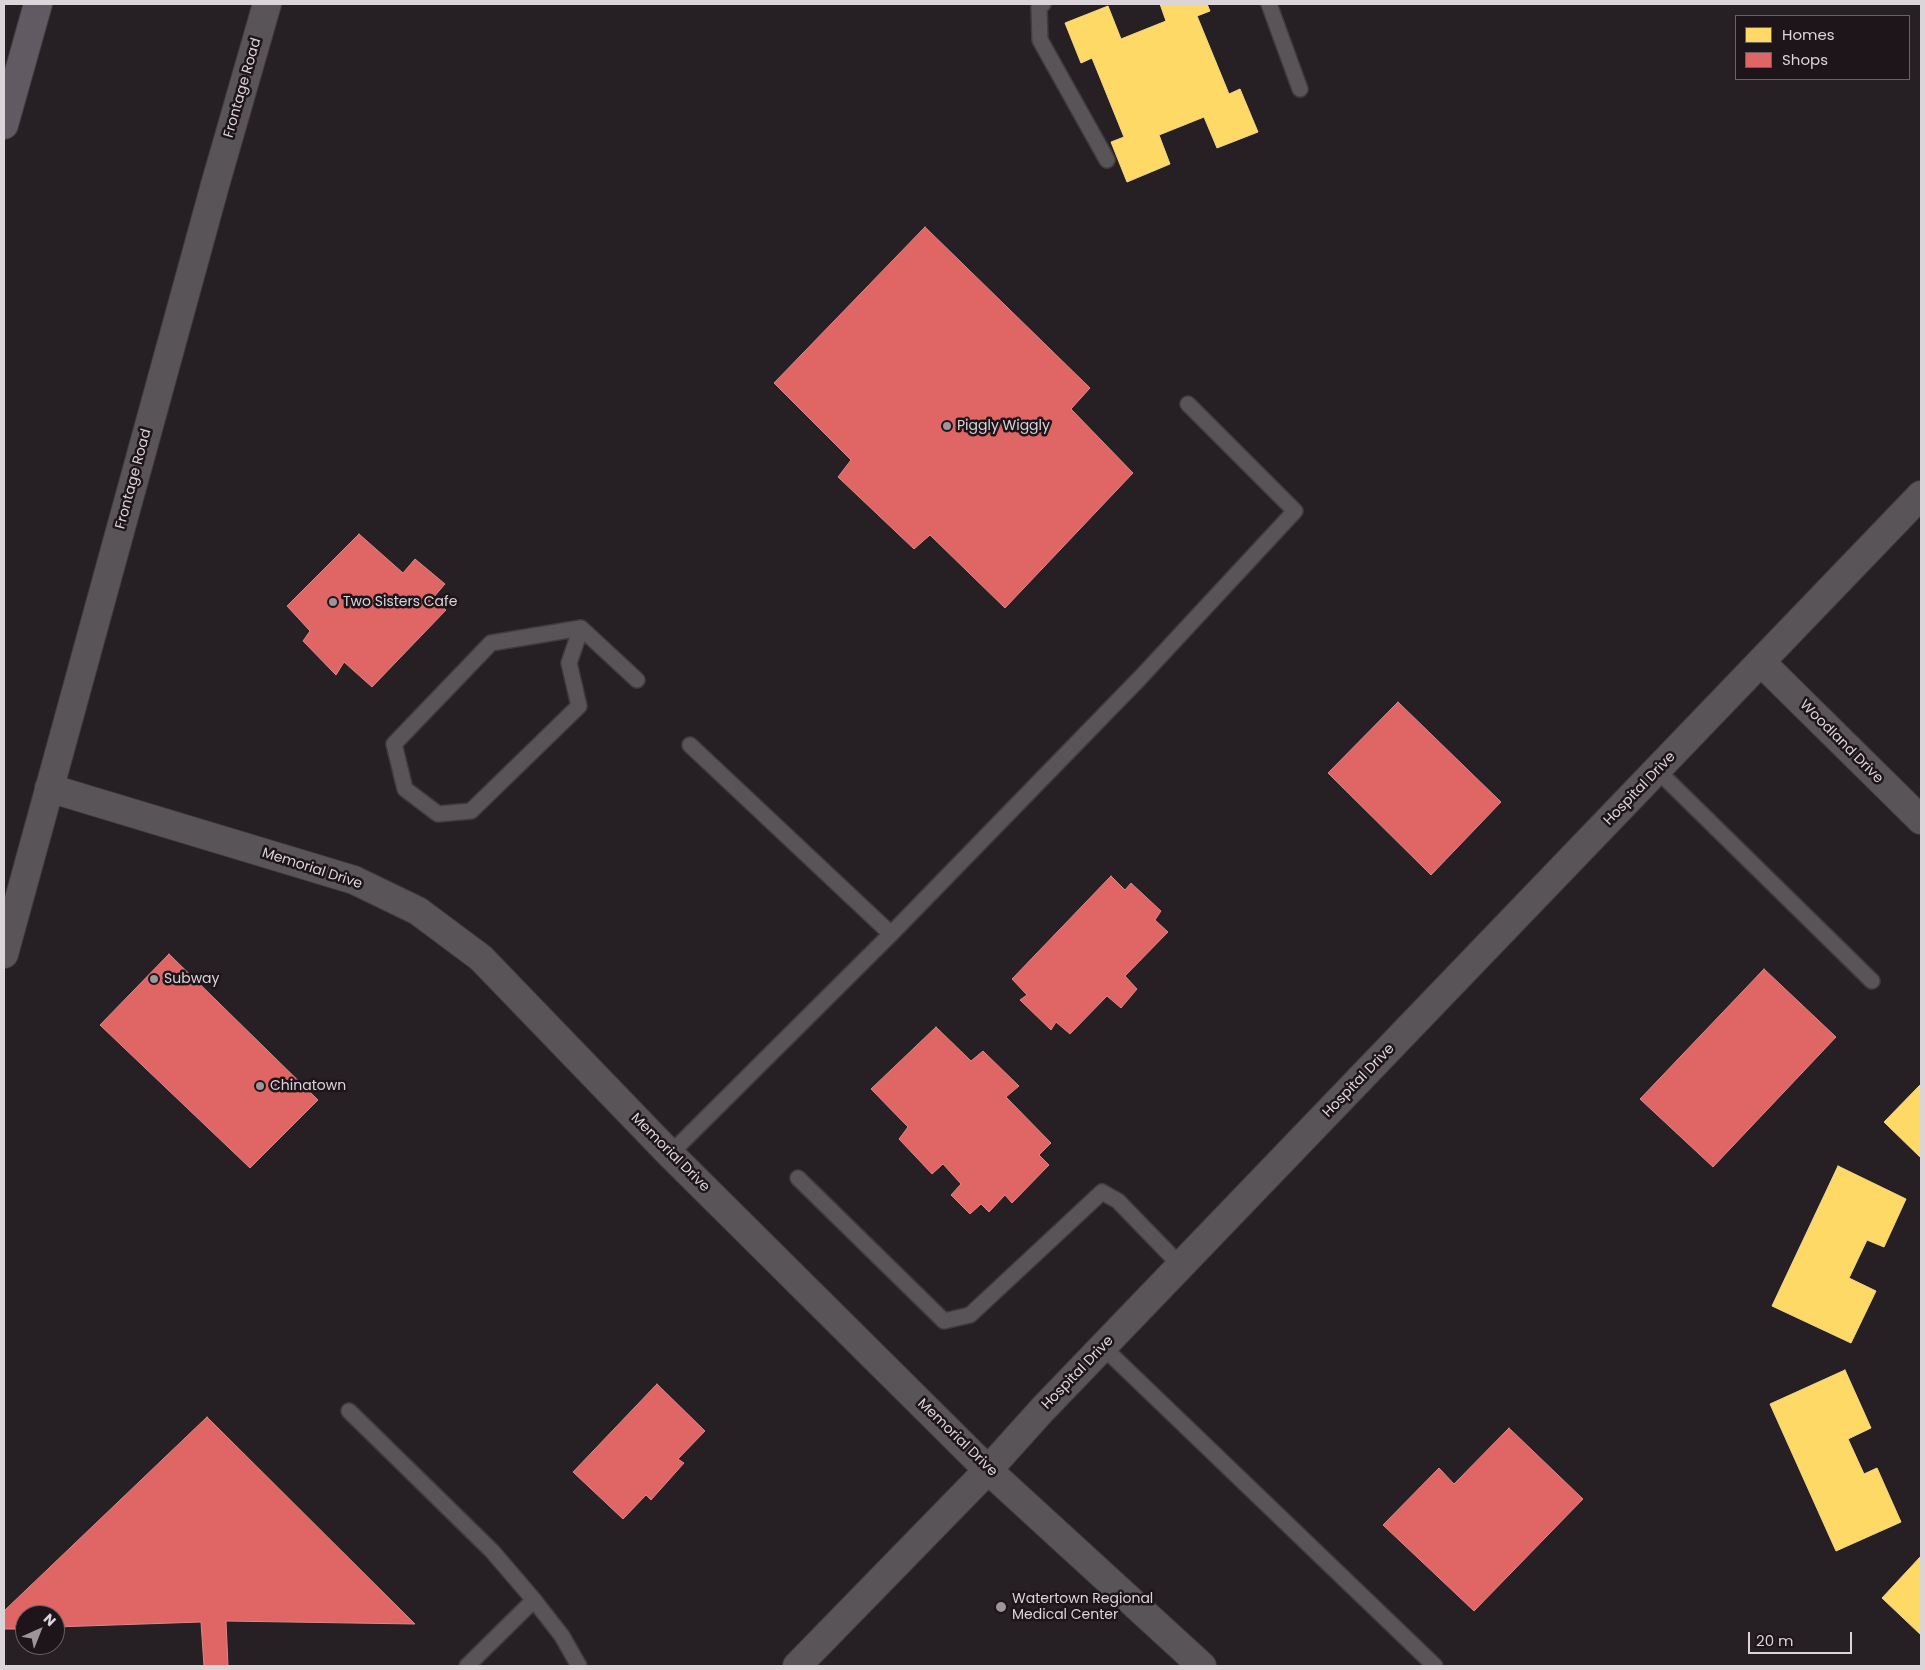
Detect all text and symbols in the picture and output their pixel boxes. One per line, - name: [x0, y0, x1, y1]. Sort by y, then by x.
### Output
- legend: [1735, 15, 1910, 80]
- text: Homes: [1782, 24, 1835, 45]
- street label: Frontage Road: [221, 36, 265, 140]
- text: Shops: [1782, 49, 1828, 70]
- place label: Piggly Wiggly: [957, 418, 1050, 434]
- marker: Piggly Wiggly: [941, 420, 953, 432]
- street label: Frontage Road: [113, 427, 155, 531]
- place label: Two Sisters Cafe: [343, 594, 457, 610]
- marker: Two Sisters Cafe: [327, 596, 339, 608]
- street label: Woodland Drive: [1796, 697, 1886, 787]
- street label: Hospital Drive: [1601, 749, 1679, 829]
- street label: Memorial Drive: [260, 845, 364, 893]
- place label: Subway: [164, 971, 219, 987]
- marker: Subway: [148, 973, 160, 985]
- street label: Hospital Drive: [1320, 1041, 1398, 1121]
- place label: Chinatown: [270, 1078, 346, 1094]
- marker: Chinatown: [254, 1080, 266, 1092]
- street label: Memorial Drive: [627, 1110, 713, 1196]
- street label: Hospital Drive: [1039, 1333, 1117, 1413]
- street label: Memorial Drive: [914, 1396, 1000, 1480]
- place label: Watertown Regional Medical Center: [1012, 1591, 1153, 1624]
- marker: Watertown Regional Medical Center: [994, 1600, 1008, 1614]
- north arrow: [15, 1605, 65, 1655]
- text: N: [39, 1609, 60, 1631]
- scale bar: [1750, 1622, 1854, 1654]
- text: 20 m: [1756, 1630, 1794, 1651]

